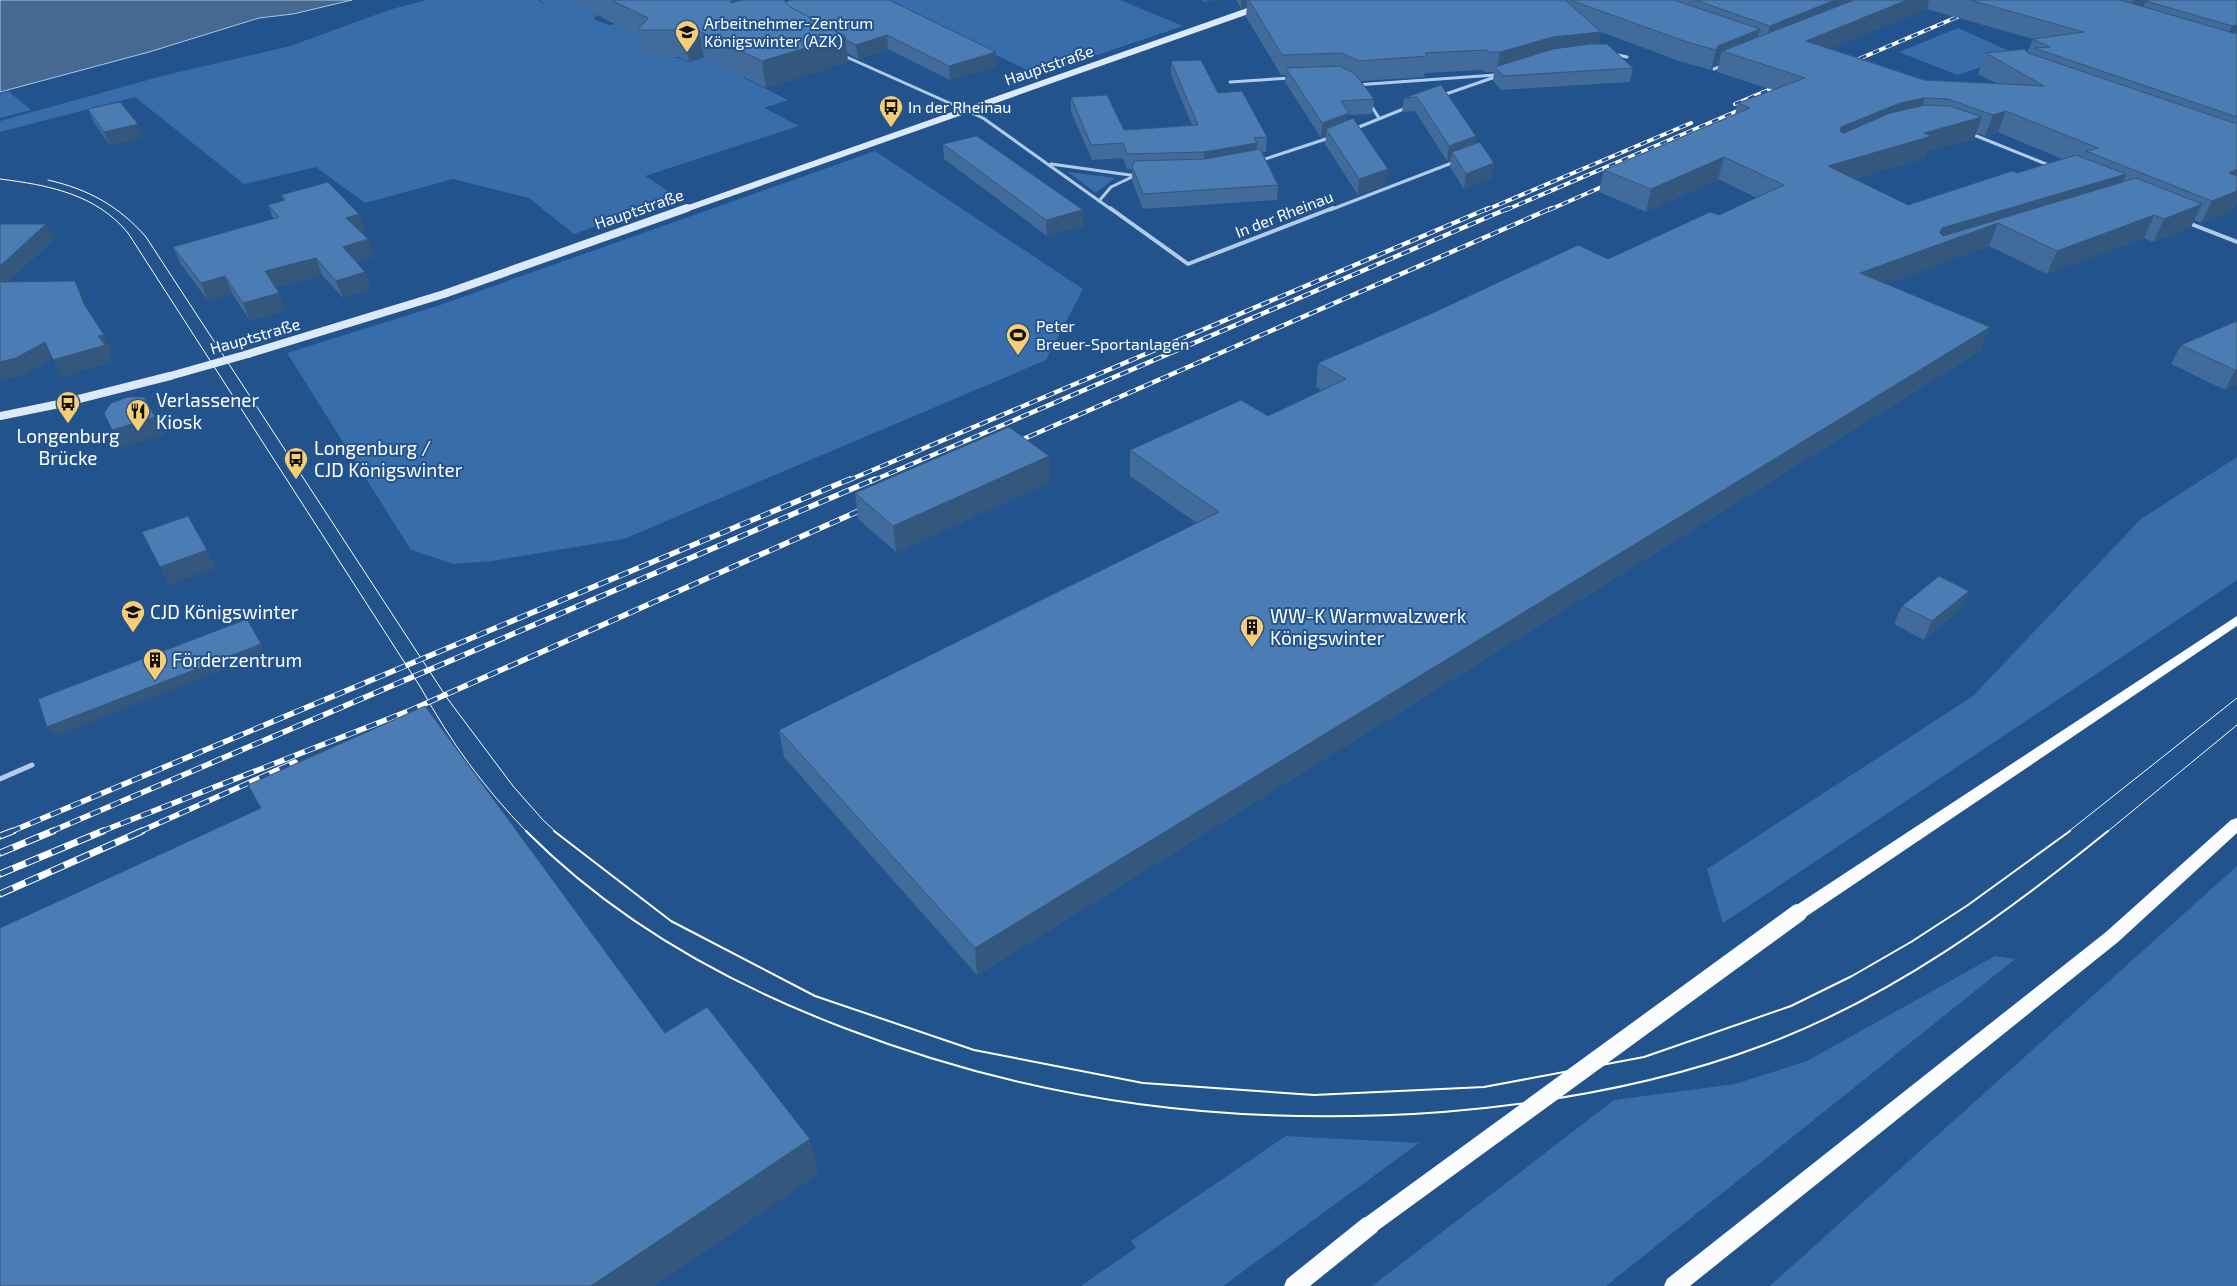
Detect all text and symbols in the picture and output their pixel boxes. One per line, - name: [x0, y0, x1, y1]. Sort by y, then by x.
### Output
- place label: Arbeitnehmer-Zentrum Königswinter (AZK): [704, 13, 873, 50]
- school or university icon: Arbeitnehmer-Zentrum Königswinter (AZK): [674, 19, 700, 53]
- street label: Hauptstraße: [1002, 40, 1096, 89]
- bus stop icon: In der Rheinau: [878, 94, 904, 128]
- place label: In der Rheinau: [908, 97, 1011, 116]
- street label: Hauptstraße: [592, 184, 686, 233]
- street label: In der Rheinau: [1232, 186, 1336, 241]
- street label: Hauptstraße: [208, 314, 302, 357]
- place label: Peter Breuer-Sportanlagen: [1036, 316, 1189, 353]
- sports icon: Peter Breuer-Sportanlagen: [1005, 322, 1031, 356]
- place label: Verlassener Kiosk: [156, 388, 259, 433]
- bus stop icon: Longenburg Brücke: [55, 390, 81, 424]
- restaurant icon: Verlassener Kiosk: [125, 398, 151, 432]
- place label: Longenburg Brücke: [16, 424, 120, 469]
- place label: Longenburg / CJD Königswinter: [314, 436, 463, 481]
- bus stop icon: Longenburg / CJD Königswinter: [283, 446, 309, 480]
- school or university icon: CJD Königswinter: [120, 599, 146, 633]
- place label: CJD Königswinter: [150, 600, 299, 623]
- place label: WW-K Warmwalzwerk Königswinter: [1270, 604, 1467, 649]
- building icon: WW-K Warmwalzwerk Königswinter: [1239, 614, 1265, 648]
- building icon: Förderzentrum: [142, 647, 168, 681]
- place label: Förderzentrum: [172, 648, 302, 671]

